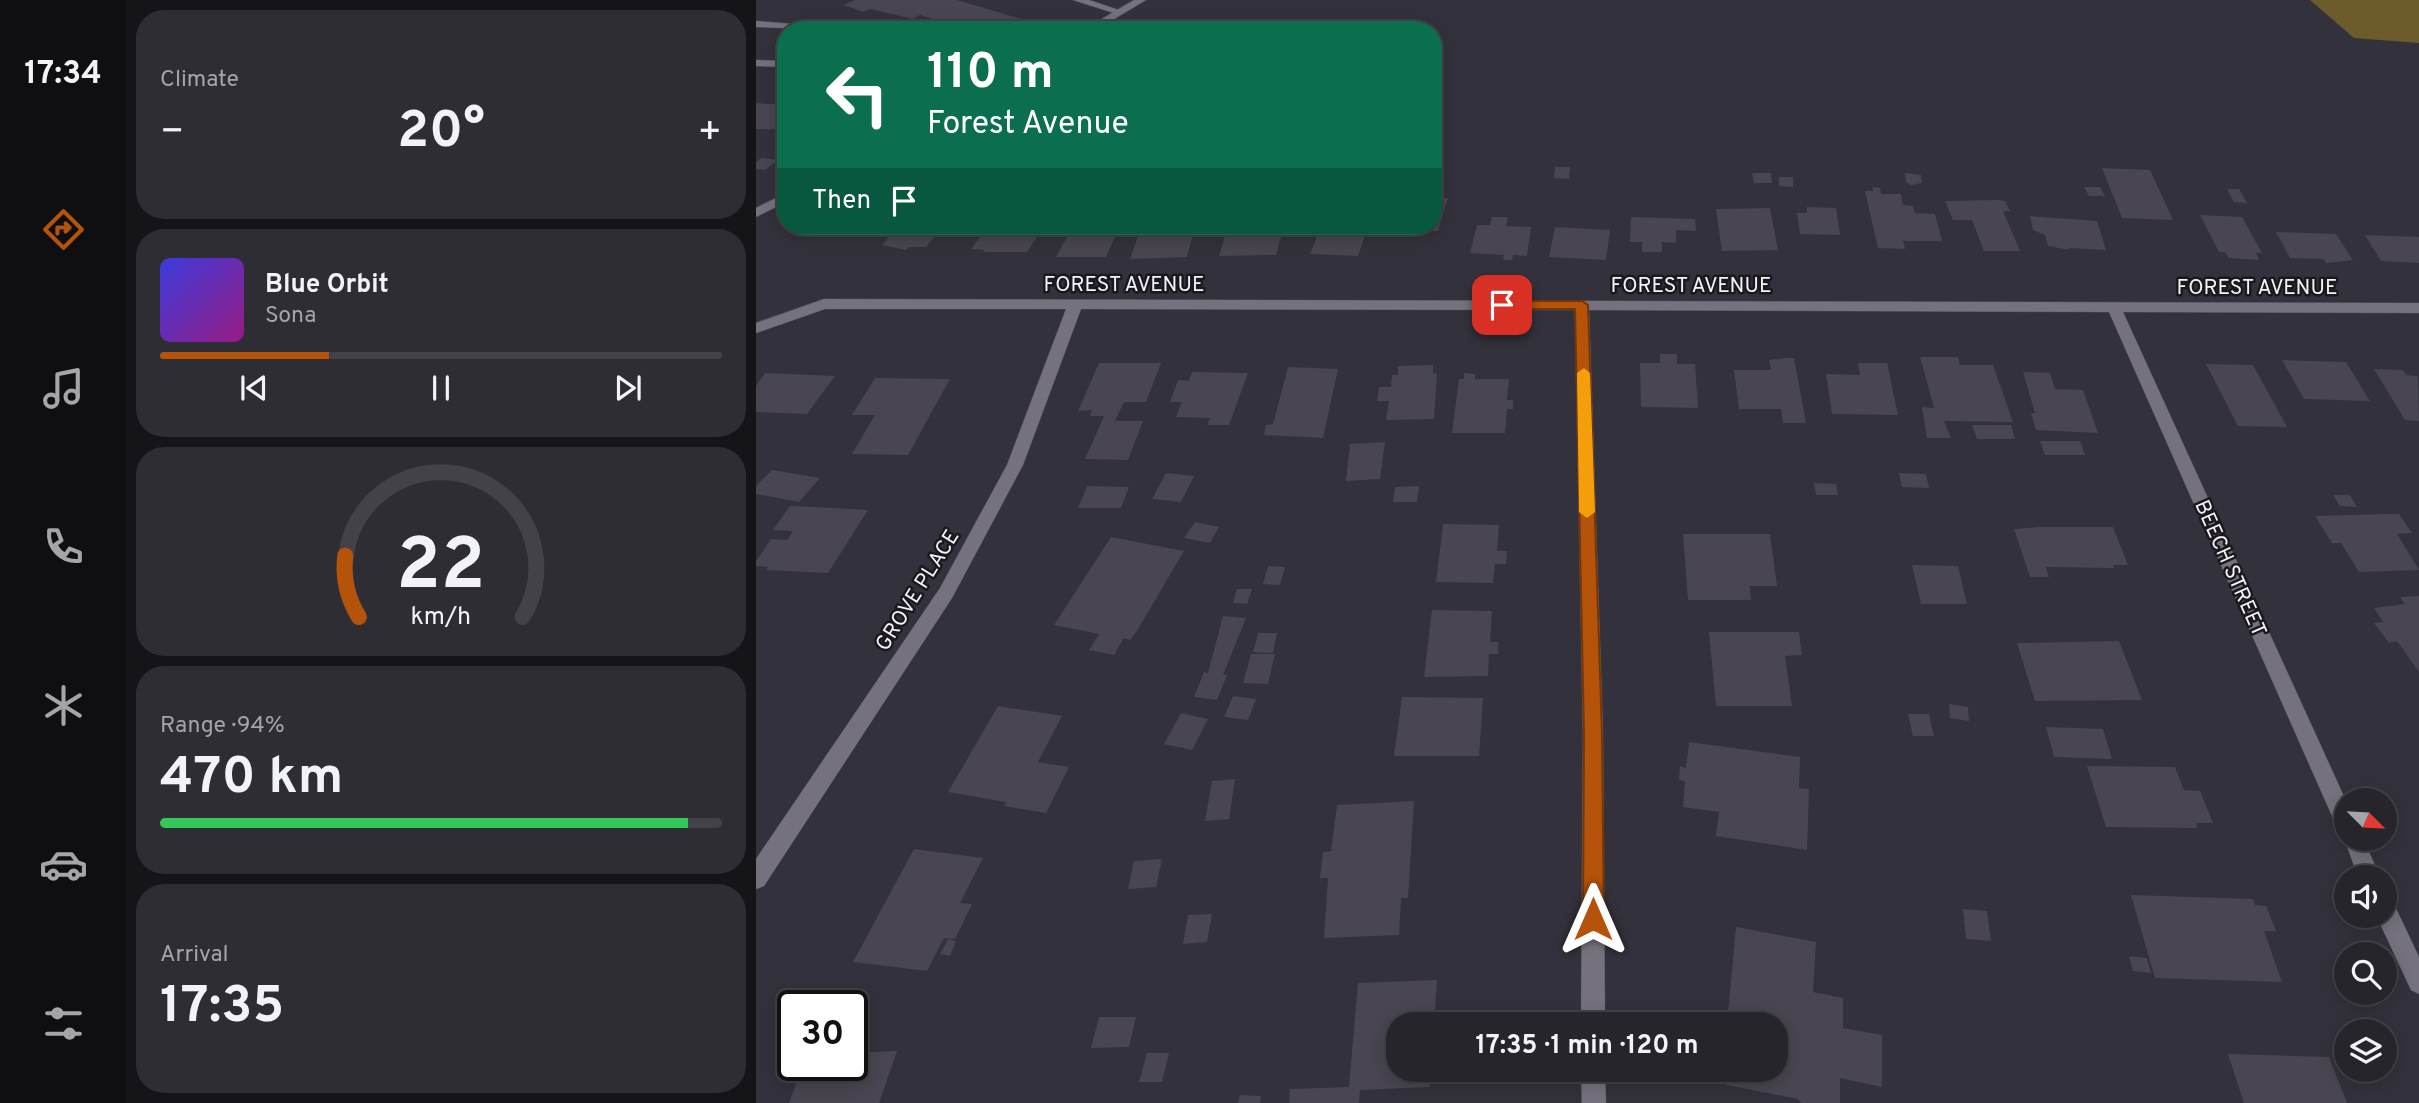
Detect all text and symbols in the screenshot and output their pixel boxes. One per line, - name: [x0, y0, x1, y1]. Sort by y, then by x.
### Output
- text: 110 m: [927, 44, 1054, 106]
- icon: left: [812, 49, 903, 140]
- text: 17:34: [24, 55, 102, 95]
- text: Climate: [160, 66, 239, 95]
- text: 20°: [397, 100, 485, 166]
- text: Forest Avenue: [927, 105, 1129, 145]
- text: −: [160, 109, 185, 158]
- text: +: [697, 109, 722, 158]
- icon: arrive: [885, 182, 923, 220]
- text: Then: [812, 185, 871, 218]
- icon: directions: [39, 205, 88, 254]
- text: Blue Orbit: [265, 269, 389, 302]
- street label: FOREST AVENUE: [1043, 272, 1205, 299]
- street label: FOREST AVENUE: [1610, 273, 1772, 300]
- pin: [1472, 275, 1532, 335]
- street label: FOREST AVENUE: [2176, 275, 2338, 302]
- icon: arrive: [1483, 286, 1521, 324]
- text: Sona: [265, 302, 316, 331]
- icon: music: [39, 364, 88, 413]
- icon: previous: [235, 369, 273, 407]
- icon: pause: [422, 369, 460, 407]
- icon: next: [609, 369, 647, 407]
- street label: BEECH STREET: [2187, 496, 2272, 641]
- icon: phone: [39, 522, 88, 571]
- text: 22: [396, 524, 486, 616]
- street label: GROVE PLACE: [870, 525, 966, 657]
- text: km/h: [411, 602, 471, 634]
- icon: climate: [39, 681, 88, 730]
- text: Range · 94%: [160, 712, 285, 741]
- text: 470 km: [160, 746, 343, 812]
- north arrow: [2334, 788, 2398, 850]
- map controls: [2334, 788, 2397, 1082]
- icon: car: [39, 840, 88, 889]
- button: sound: [2334, 865, 2397, 928]
- position arrow: [1556, 882, 1630, 956]
- text: Arrival: [160, 941, 229, 970]
- button: search: [2334, 942, 2397, 1005]
- text: 17:35: [160, 975, 284, 1041]
- speed limit sign: 30: [777, 990, 868, 1081]
- icon: filters: [39, 999, 88, 1048]
- button: layers: [2334, 1019, 2397, 1082]
- text: 17:35 · 1 min · 120 m: [1475, 1030, 1699, 1063]

